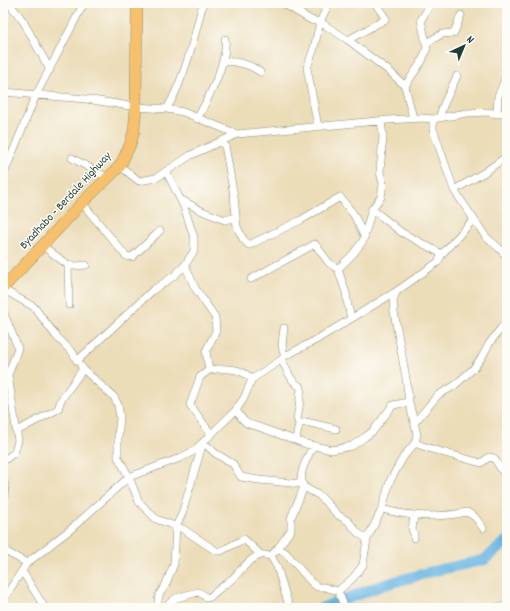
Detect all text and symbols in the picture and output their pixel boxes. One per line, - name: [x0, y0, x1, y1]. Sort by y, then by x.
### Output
- north arrow: [444, 26, 484, 66]
- text: N: [462, 33, 477, 48]
- street label: Byadhabo - Berdale Highway: [16, 148, 117, 254]

